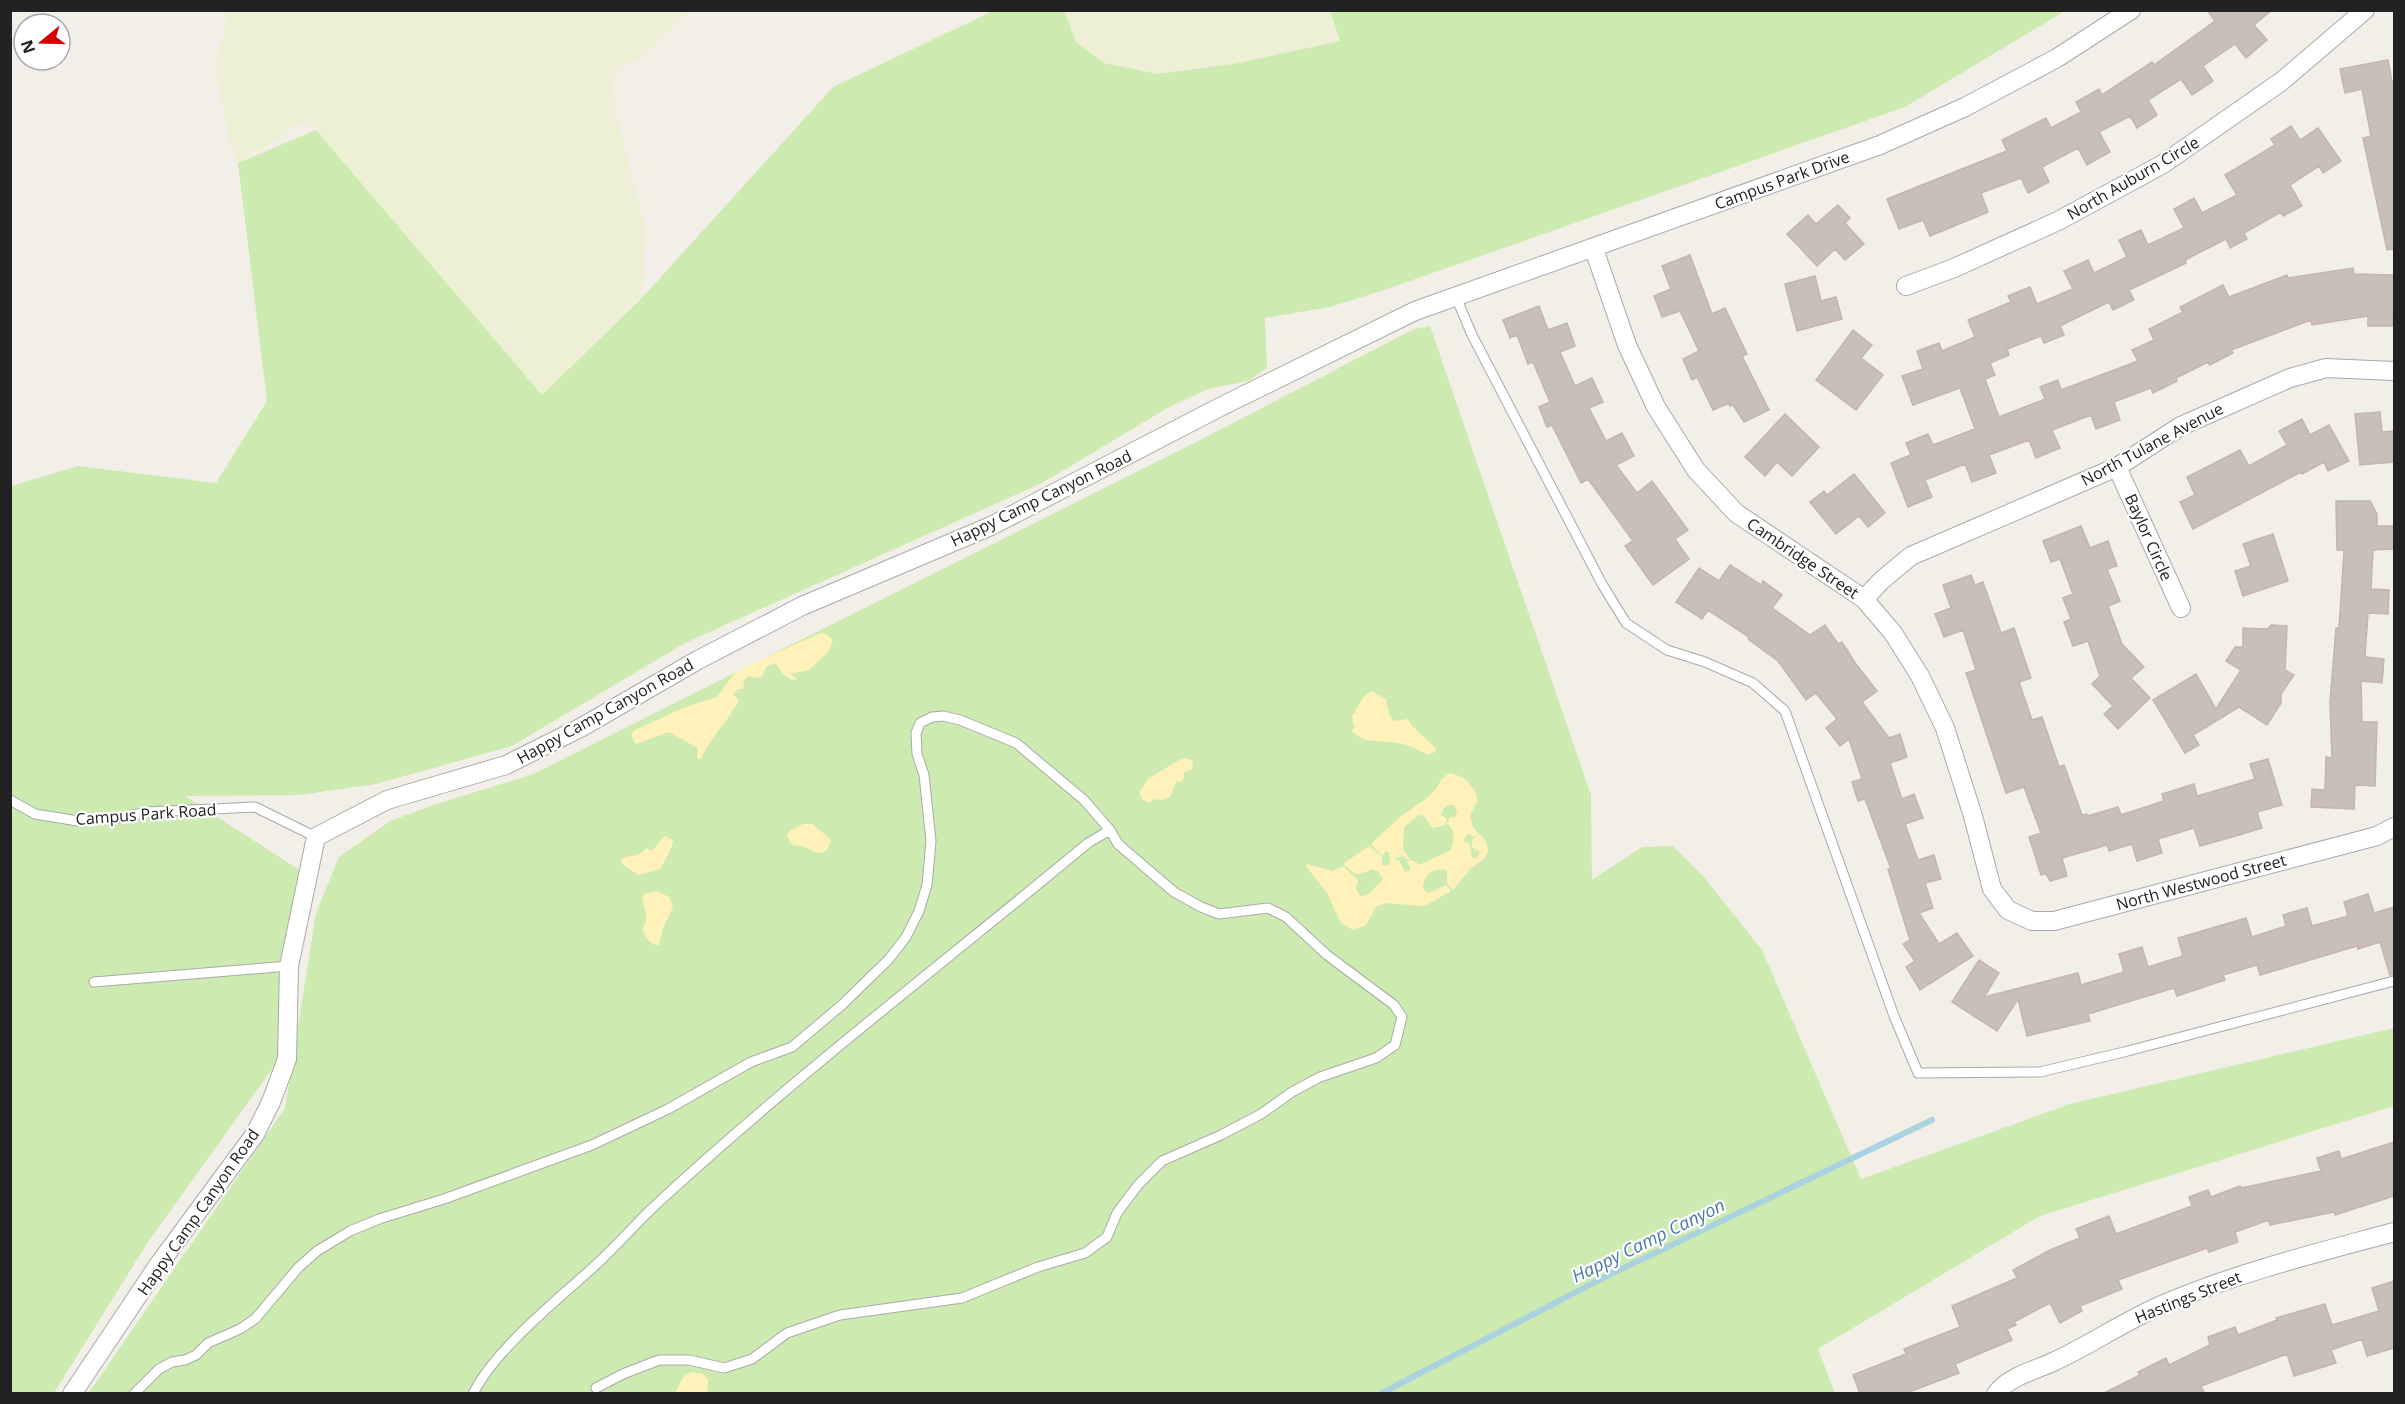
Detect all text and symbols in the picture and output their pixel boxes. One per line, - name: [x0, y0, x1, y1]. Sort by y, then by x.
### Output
- north arrow: [12, 12, 72, 72]
- text: N: [15, 37, 40, 57]
- street label: North Auburn Circle: [2063, 131, 2203, 225]
- street label: Campus Park Drive: [1712, 145, 1852, 215]
- street label: North Tulane Avenue: [2077, 397, 2227, 491]
- street label: Happy Camp Canyon Road: [947, 445, 1135, 551]
- street label: Baylor Circle: [2120, 490, 2178, 584]
- street label: Cambridge Street: [1743, 512, 1863, 604]
- street label: Happy Camp Canyon Road: [513, 653, 697, 769]
- street label: Campus Park Road: [75, 798, 217, 830]
- street label: North Westwood Street: [2114, 849, 2289, 915]
- street label: Happy Camp Canyon Road: [132, 1124, 264, 1300]
- water label: Happy Camp Canyon: [1567, 1192, 1729, 1288]
- street label: Hastings Street: [2131, 1266, 2245, 1328]

